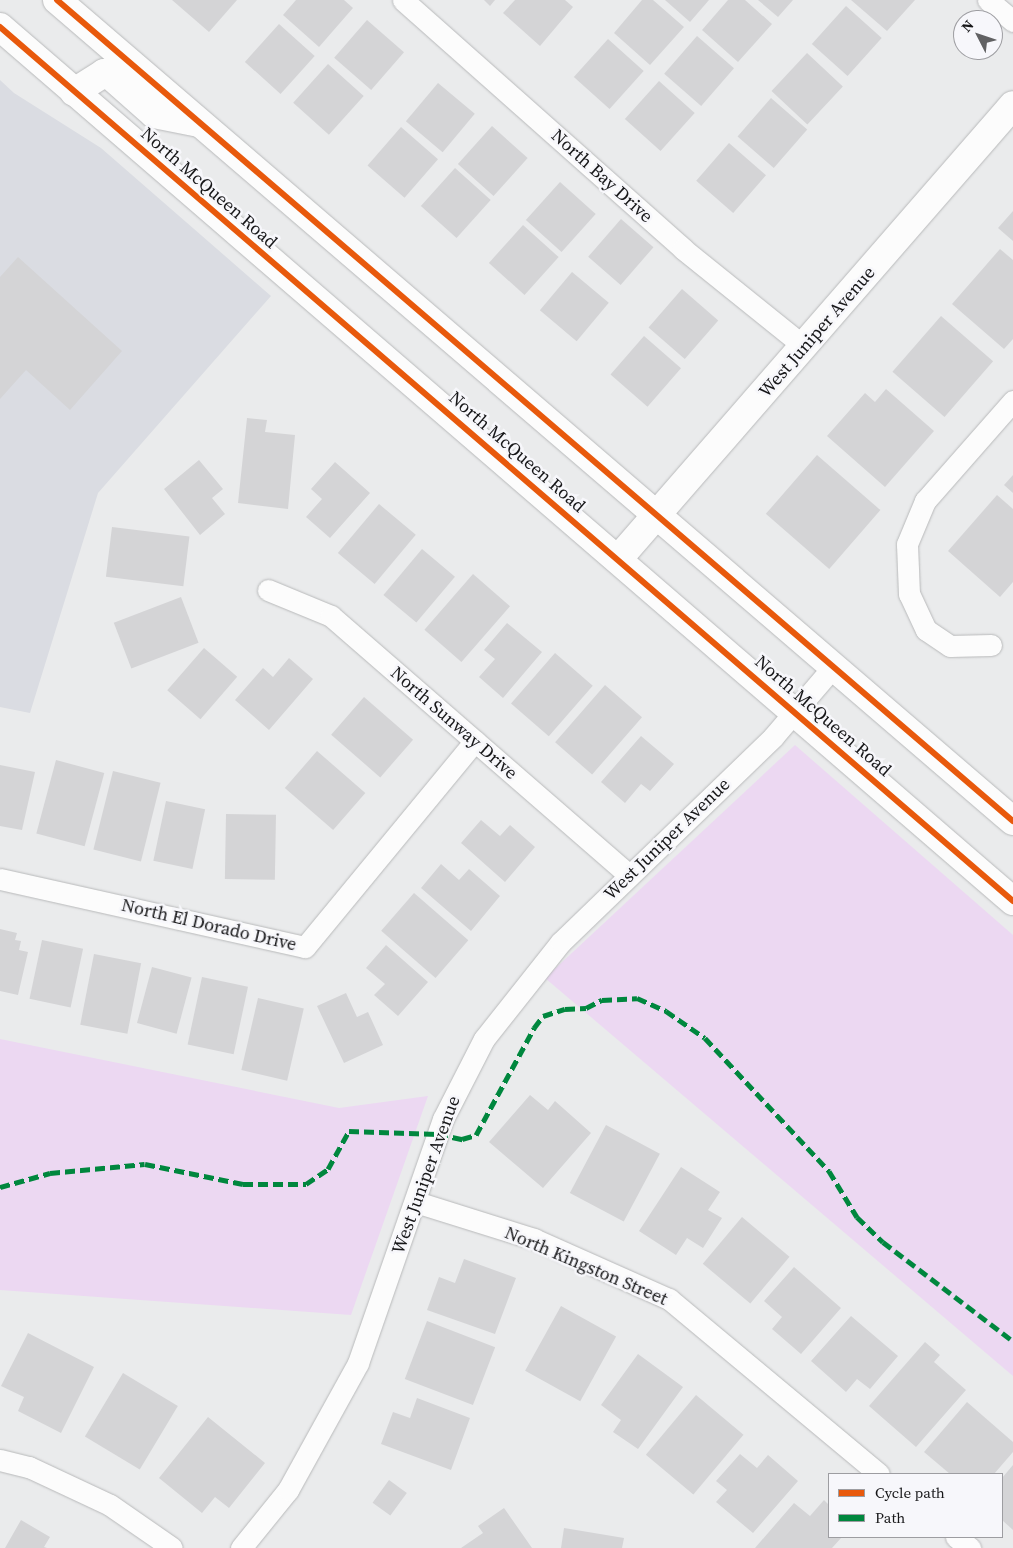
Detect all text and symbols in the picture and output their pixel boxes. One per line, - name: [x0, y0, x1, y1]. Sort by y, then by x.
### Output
- north arrow: [953, 10, 1003, 60]
- text: N: [957, 15, 978, 36]
- street label: North McQueen Road: [136, 123, 282, 253]
- street label: North Bay Drive: [547, 125, 657, 227]
- street label: West Juniper Avenue: [754, 262, 880, 402]
- street label: North McQueen Road: [444, 387, 590, 517]
- street label: North McQueen Road: [750, 651, 896, 781]
- street label: North Sunway Drive: [386, 662, 522, 784]
- street label: West Juniper Avenue: [600, 773, 734, 905]
- street label: North El Dorado Drive: [119, 894, 299, 956]
- street label: West Juniper Avenue: [387, 1093, 465, 1257]
- street label: North Kingston Street: [501, 1222, 671, 1310]
- legend: [828, 1473, 1003, 1538]
- text: Cycle path: [875, 1482, 945, 1503]
- text: Path: [875, 1507, 905, 1528]

